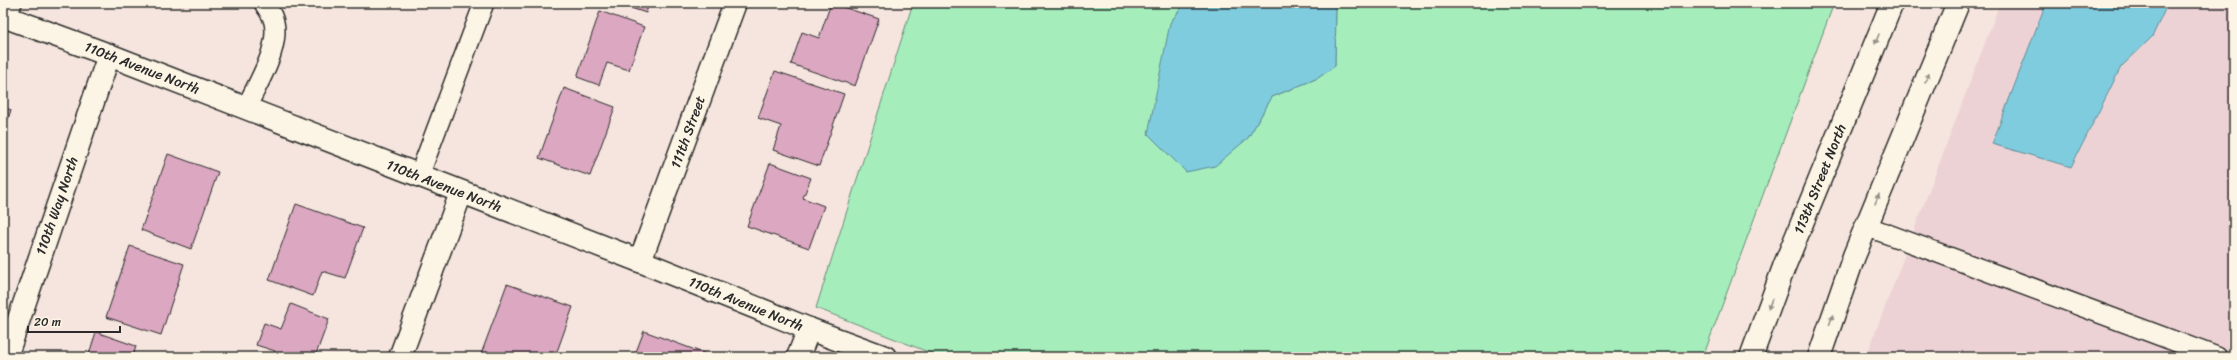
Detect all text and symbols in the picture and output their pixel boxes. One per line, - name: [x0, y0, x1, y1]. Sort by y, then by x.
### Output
- one-way arrow: [1874, 34, 1880, 46]
- street label: 110th Avenue North: [81, 35, 203, 101]
- one-way arrow: [1924, 72, 1930, 84]
- street label: 111th Street: [663, 92, 713, 172]
- street label: 113th Street North: [1787, 120, 1853, 238]
- street label: 110th Way North: [28, 153, 86, 259]
- street label: 110th Avenue North: [383, 153, 505, 219]
- one-way arrow: [1875, 192, 1881, 204]
- street label: 110th Avenue North: [685, 270, 807, 338]
- one-way arrow: [1767, 298, 1773, 310]
- scale bar: [28, 308, 120, 334]
- text: 20 m: [34, 311, 61, 333]
- one-way arrow: [1829, 314, 1835, 326]

